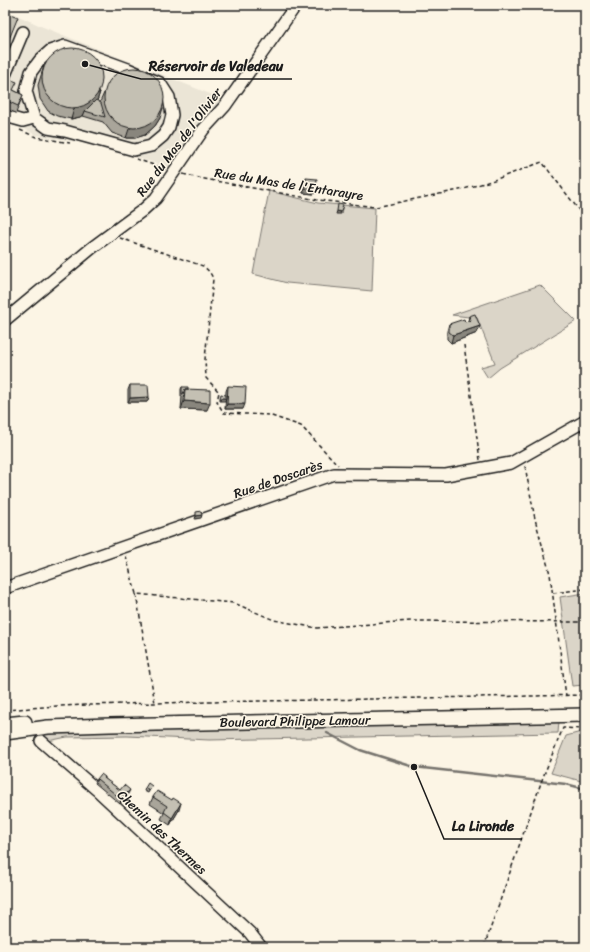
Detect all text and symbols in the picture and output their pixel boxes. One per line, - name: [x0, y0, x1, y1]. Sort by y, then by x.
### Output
- callout: Réservoir de Valedeau: [141, 53, 292, 79]
- text: Réservoir de Valedeau: [148, 54, 284, 79]
- street label: Rue du Mas de l'Olivier: [130, 82, 228, 201]
- street label: Rue du Mas de l'Entarayre: [213, 161, 365, 207]
- street label: Rue de Doscarès: [230, 453, 326, 505]
- street label: Boulevard Philippe Lamour: [220, 708, 371, 734]
- street label: Chemin des Thermes: [112, 784, 213, 880]
- callout: La Lironde: [444, 813, 522, 839]
- text: La Lironde: [452, 814, 515, 839]

